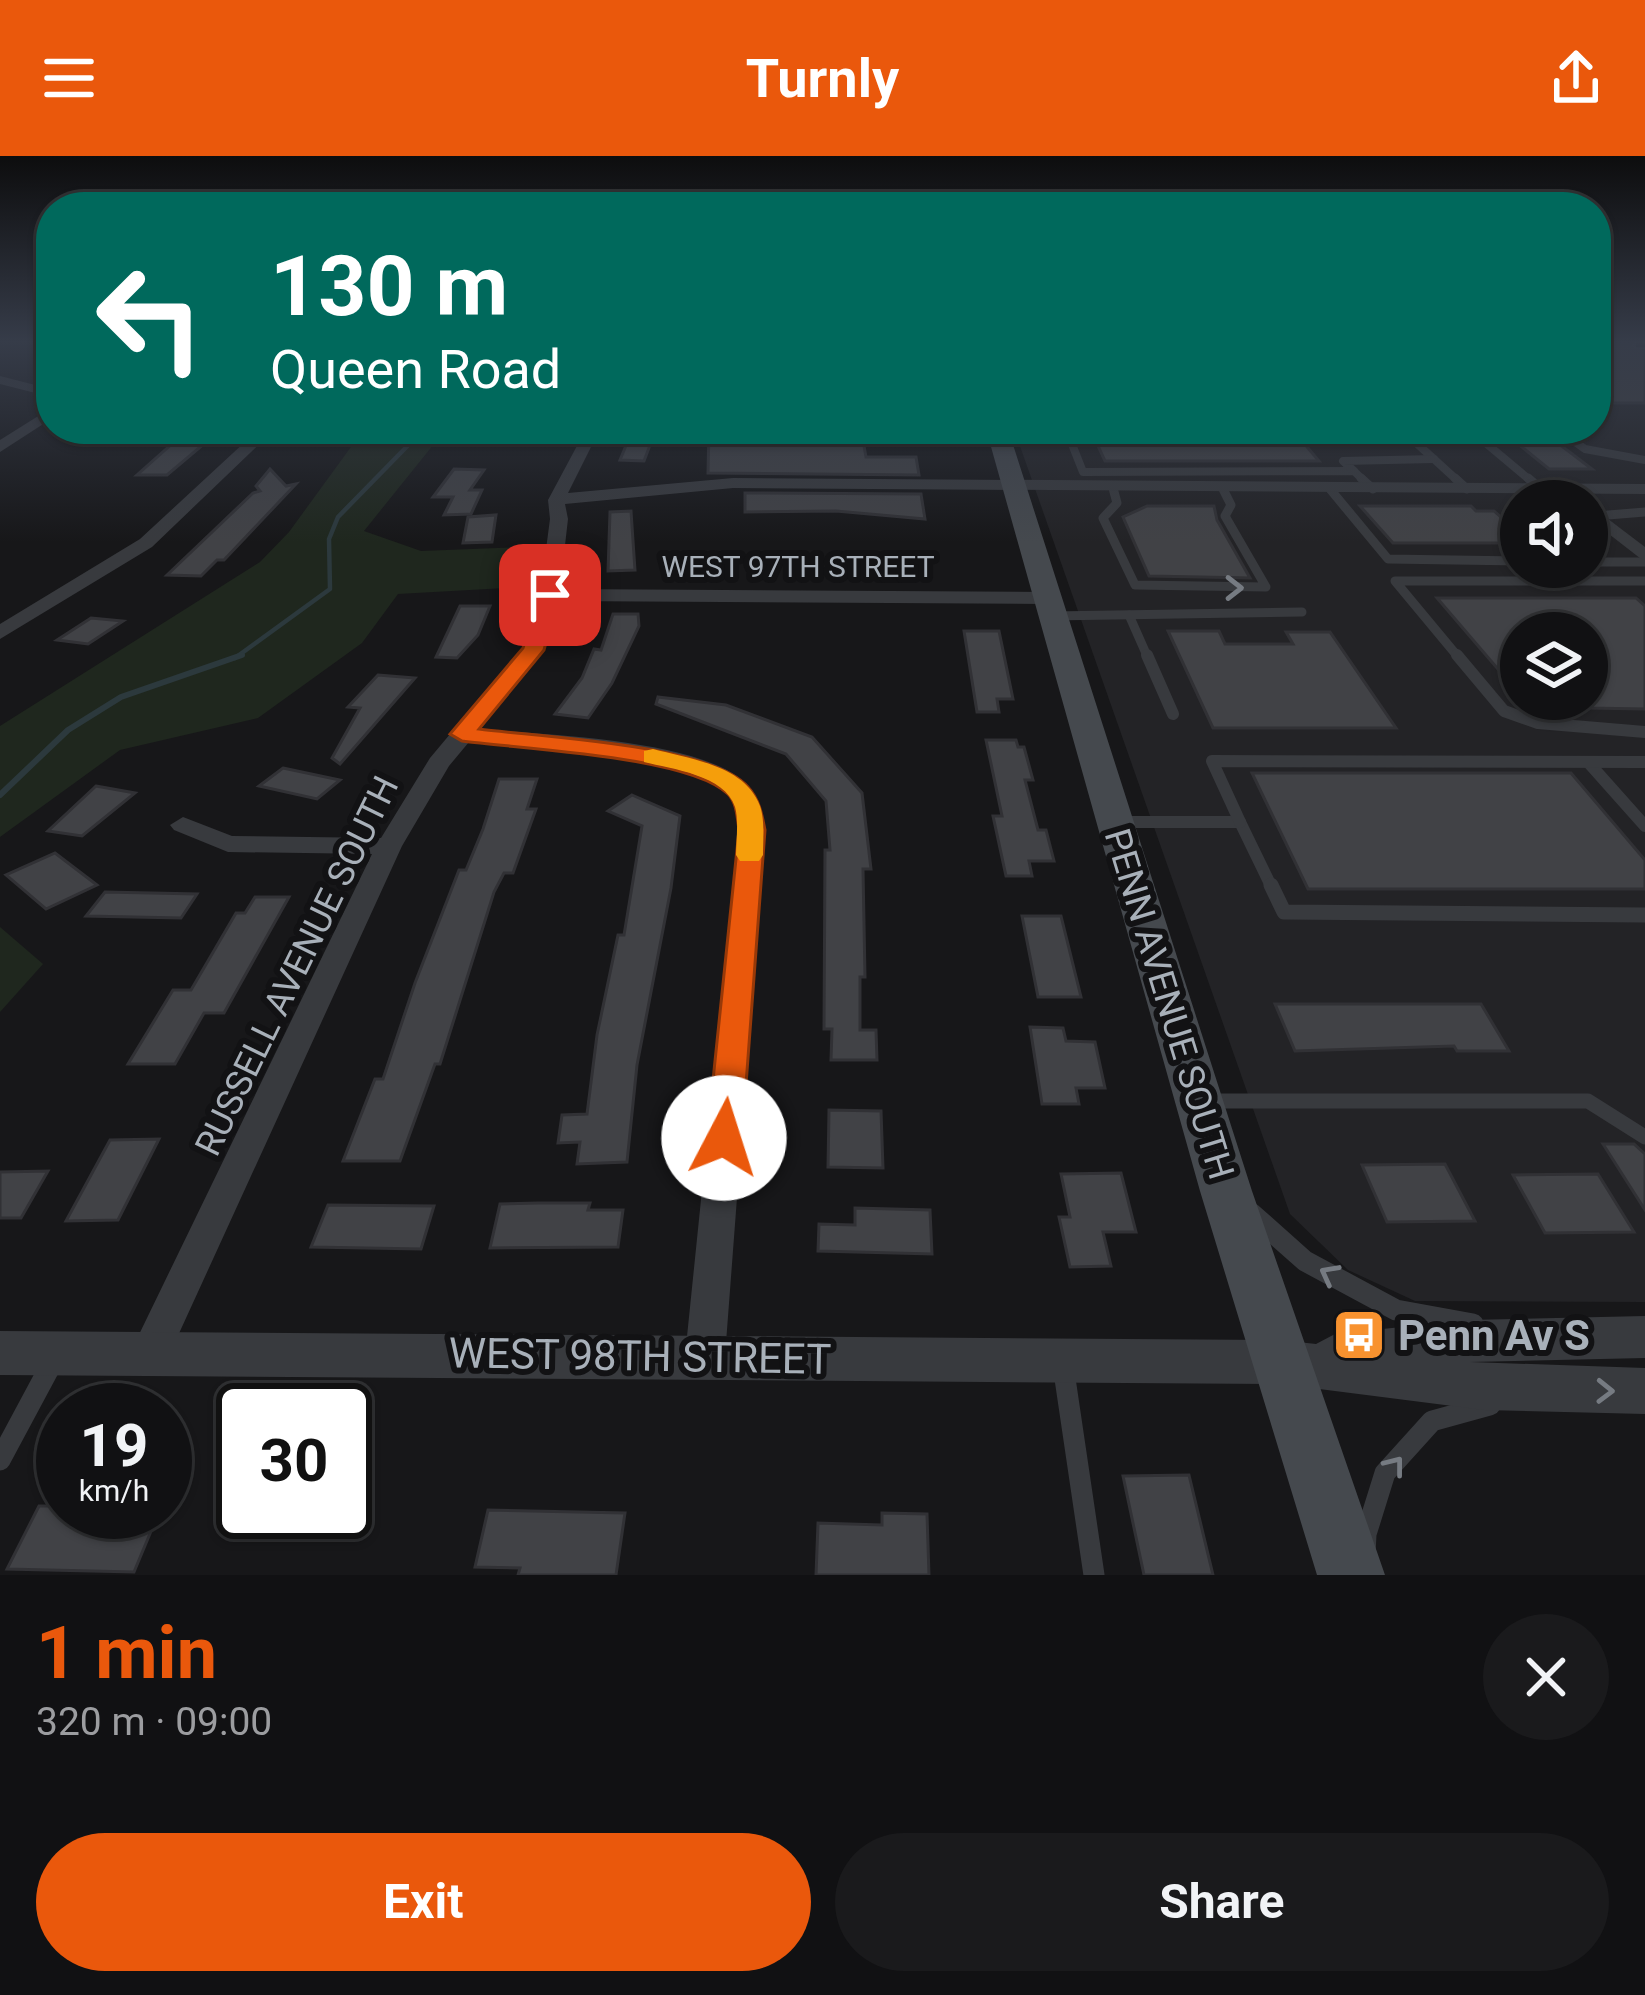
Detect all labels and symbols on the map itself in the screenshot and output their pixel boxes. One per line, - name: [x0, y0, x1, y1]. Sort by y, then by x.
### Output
- pin: [499, 544, 601, 646]
- street label: WEST 97TH STREET: [661, 549, 935, 584]
- one-way arrow: [1226, 575, 1244, 601]
- street label: RUSSELL AVENUE SOUTH: [187, 769, 407, 1163]
- street label: PENN AVENUE SOUTH: [1096, 824, 1242, 1184]
- position arrow: [661, 1075, 787, 1201]
- one-way arrow: [1321, 1265, 1342, 1288]
- bus stop icon: Penn Av S: [1331, 1307, 1387, 1363]
- place label: Penn Av S: [1398, 1311, 1590, 1360]
- street label: WEST 98TH STREET: [448, 1328, 832, 1384]
- one-way arrow: [1596, 1377, 1615, 1403]
- speed limit sign: 30: [216, 1383, 372, 1539]
- one-way arrow: [1380, 1457, 1402, 1479]

